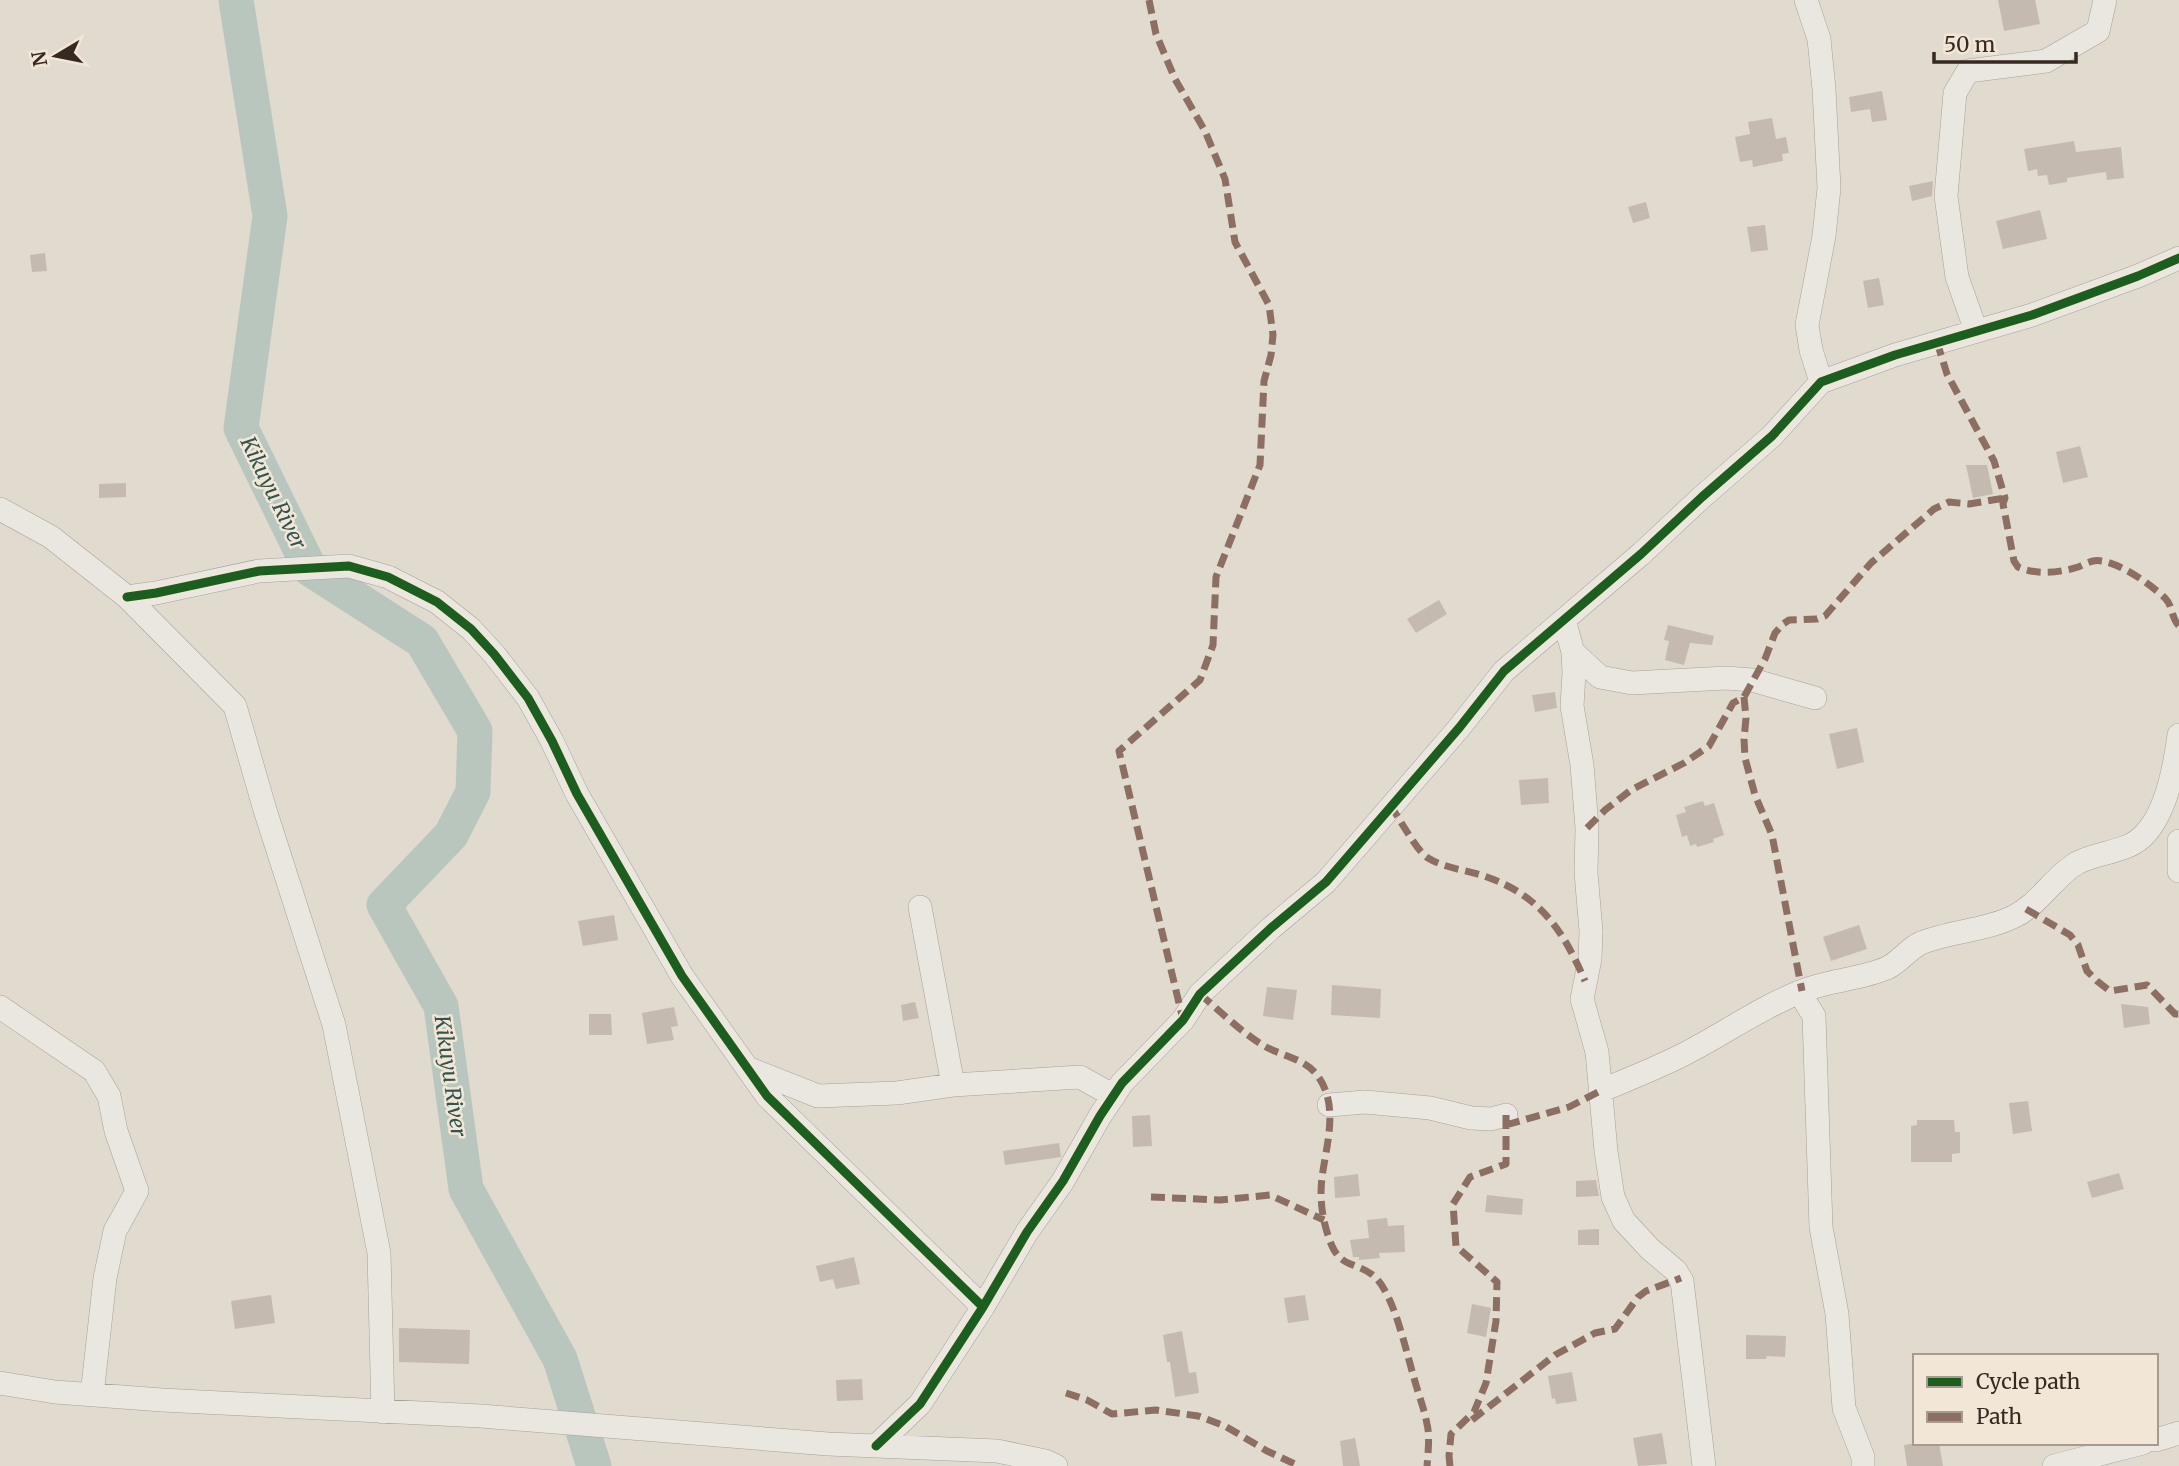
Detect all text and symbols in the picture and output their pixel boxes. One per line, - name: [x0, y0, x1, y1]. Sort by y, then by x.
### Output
- north arrow: [21, 21, 91, 91]
- scale bar: [1934, 21, 2076, 65]
- text: 50 m: [1944, 31, 1995, 58]
- text: N: [26, 49, 52, 68]
- water label: Kikuyu River: [234, 431, 313, 554]
- water label: Kikuyu River: [428, 1013, 472, 1139]
- legend: [1913, 1354, 2158, 1445]
- text: Cycle path: [1976, 1368, 2080, 1395]
- text: Path: [1976, 1403, 2022, 1430]

